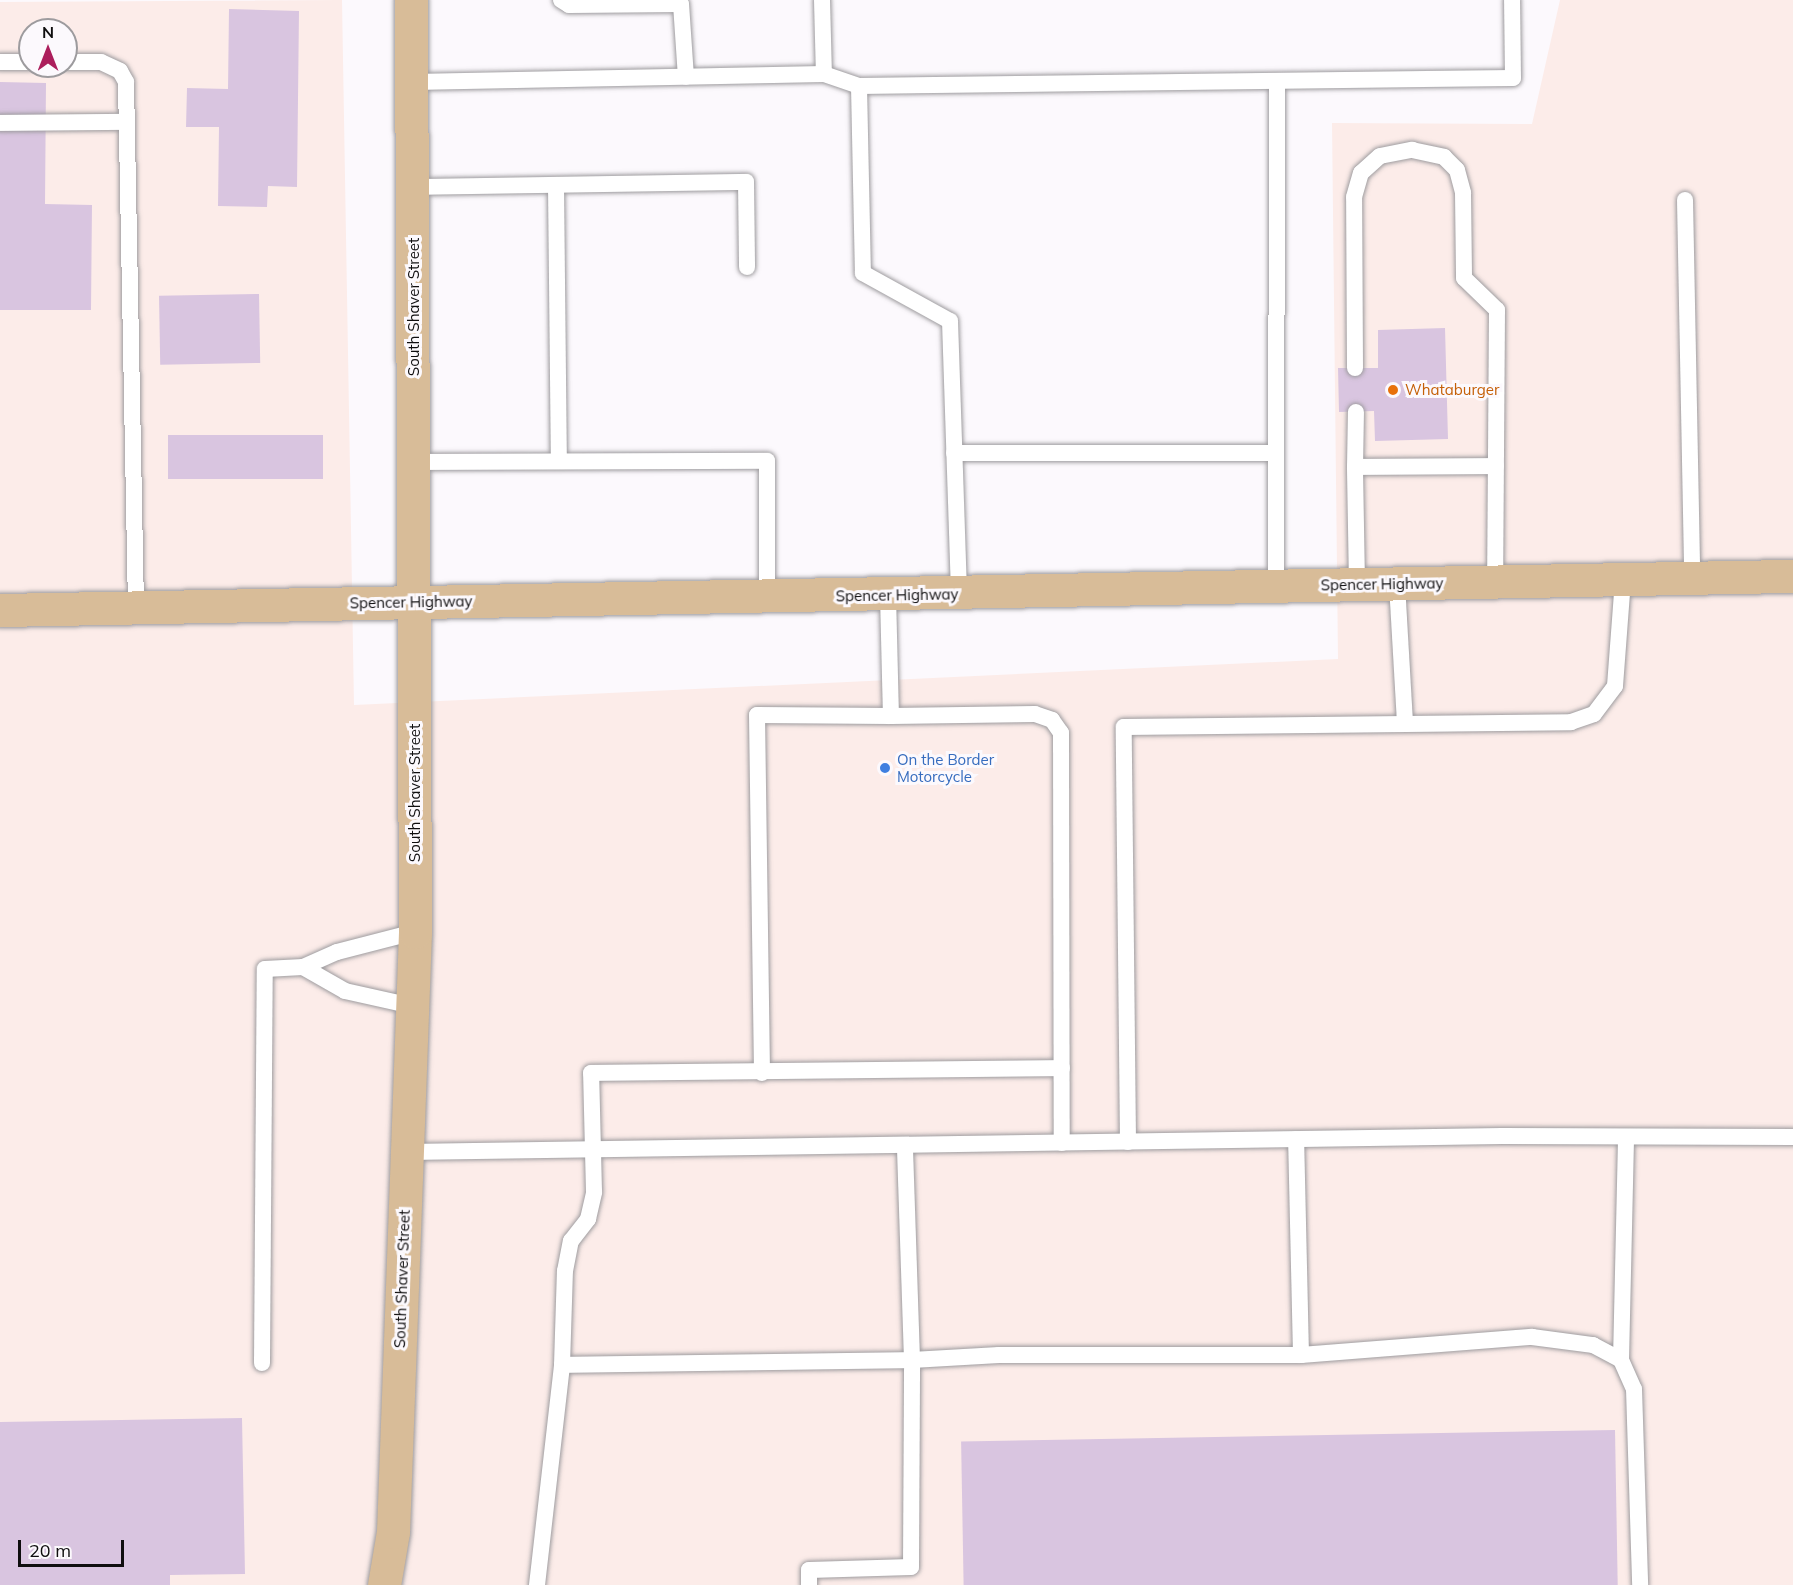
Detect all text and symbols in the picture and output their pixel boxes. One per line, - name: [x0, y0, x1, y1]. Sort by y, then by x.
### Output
- north arrow: [18, 18, 78, 78]
- text: N: [42, 22, 54, 42]
- street label: South Shaver Street: [405, 238, 423, 376]
- place label: Whataburger: [1405, 381, 1499, 399]
- marker: Whataburger: [1386, 383, 1400, 397]
- street label: Spencer Highway: [1321, 574, 1443, 594]
- street label: Spencer Highway: [836, 585, 958, 605]
- street label: Spencer Highway: [350, 592, 472, 612]
- street label: South Shaver Street: [406, 724, 424, 862]
- place label: On the Border Motorcycle: [897, 750, 994, 785]
- marker: On the Border Motorcycle: [878, 761, 892, 775]
- street label: South Shaver Street: [391, 1210, 413, 1348]
- scale bar: [21, 1528, 128, 1566]
- text: 20 m: [29, 1539, 71, 1562]

